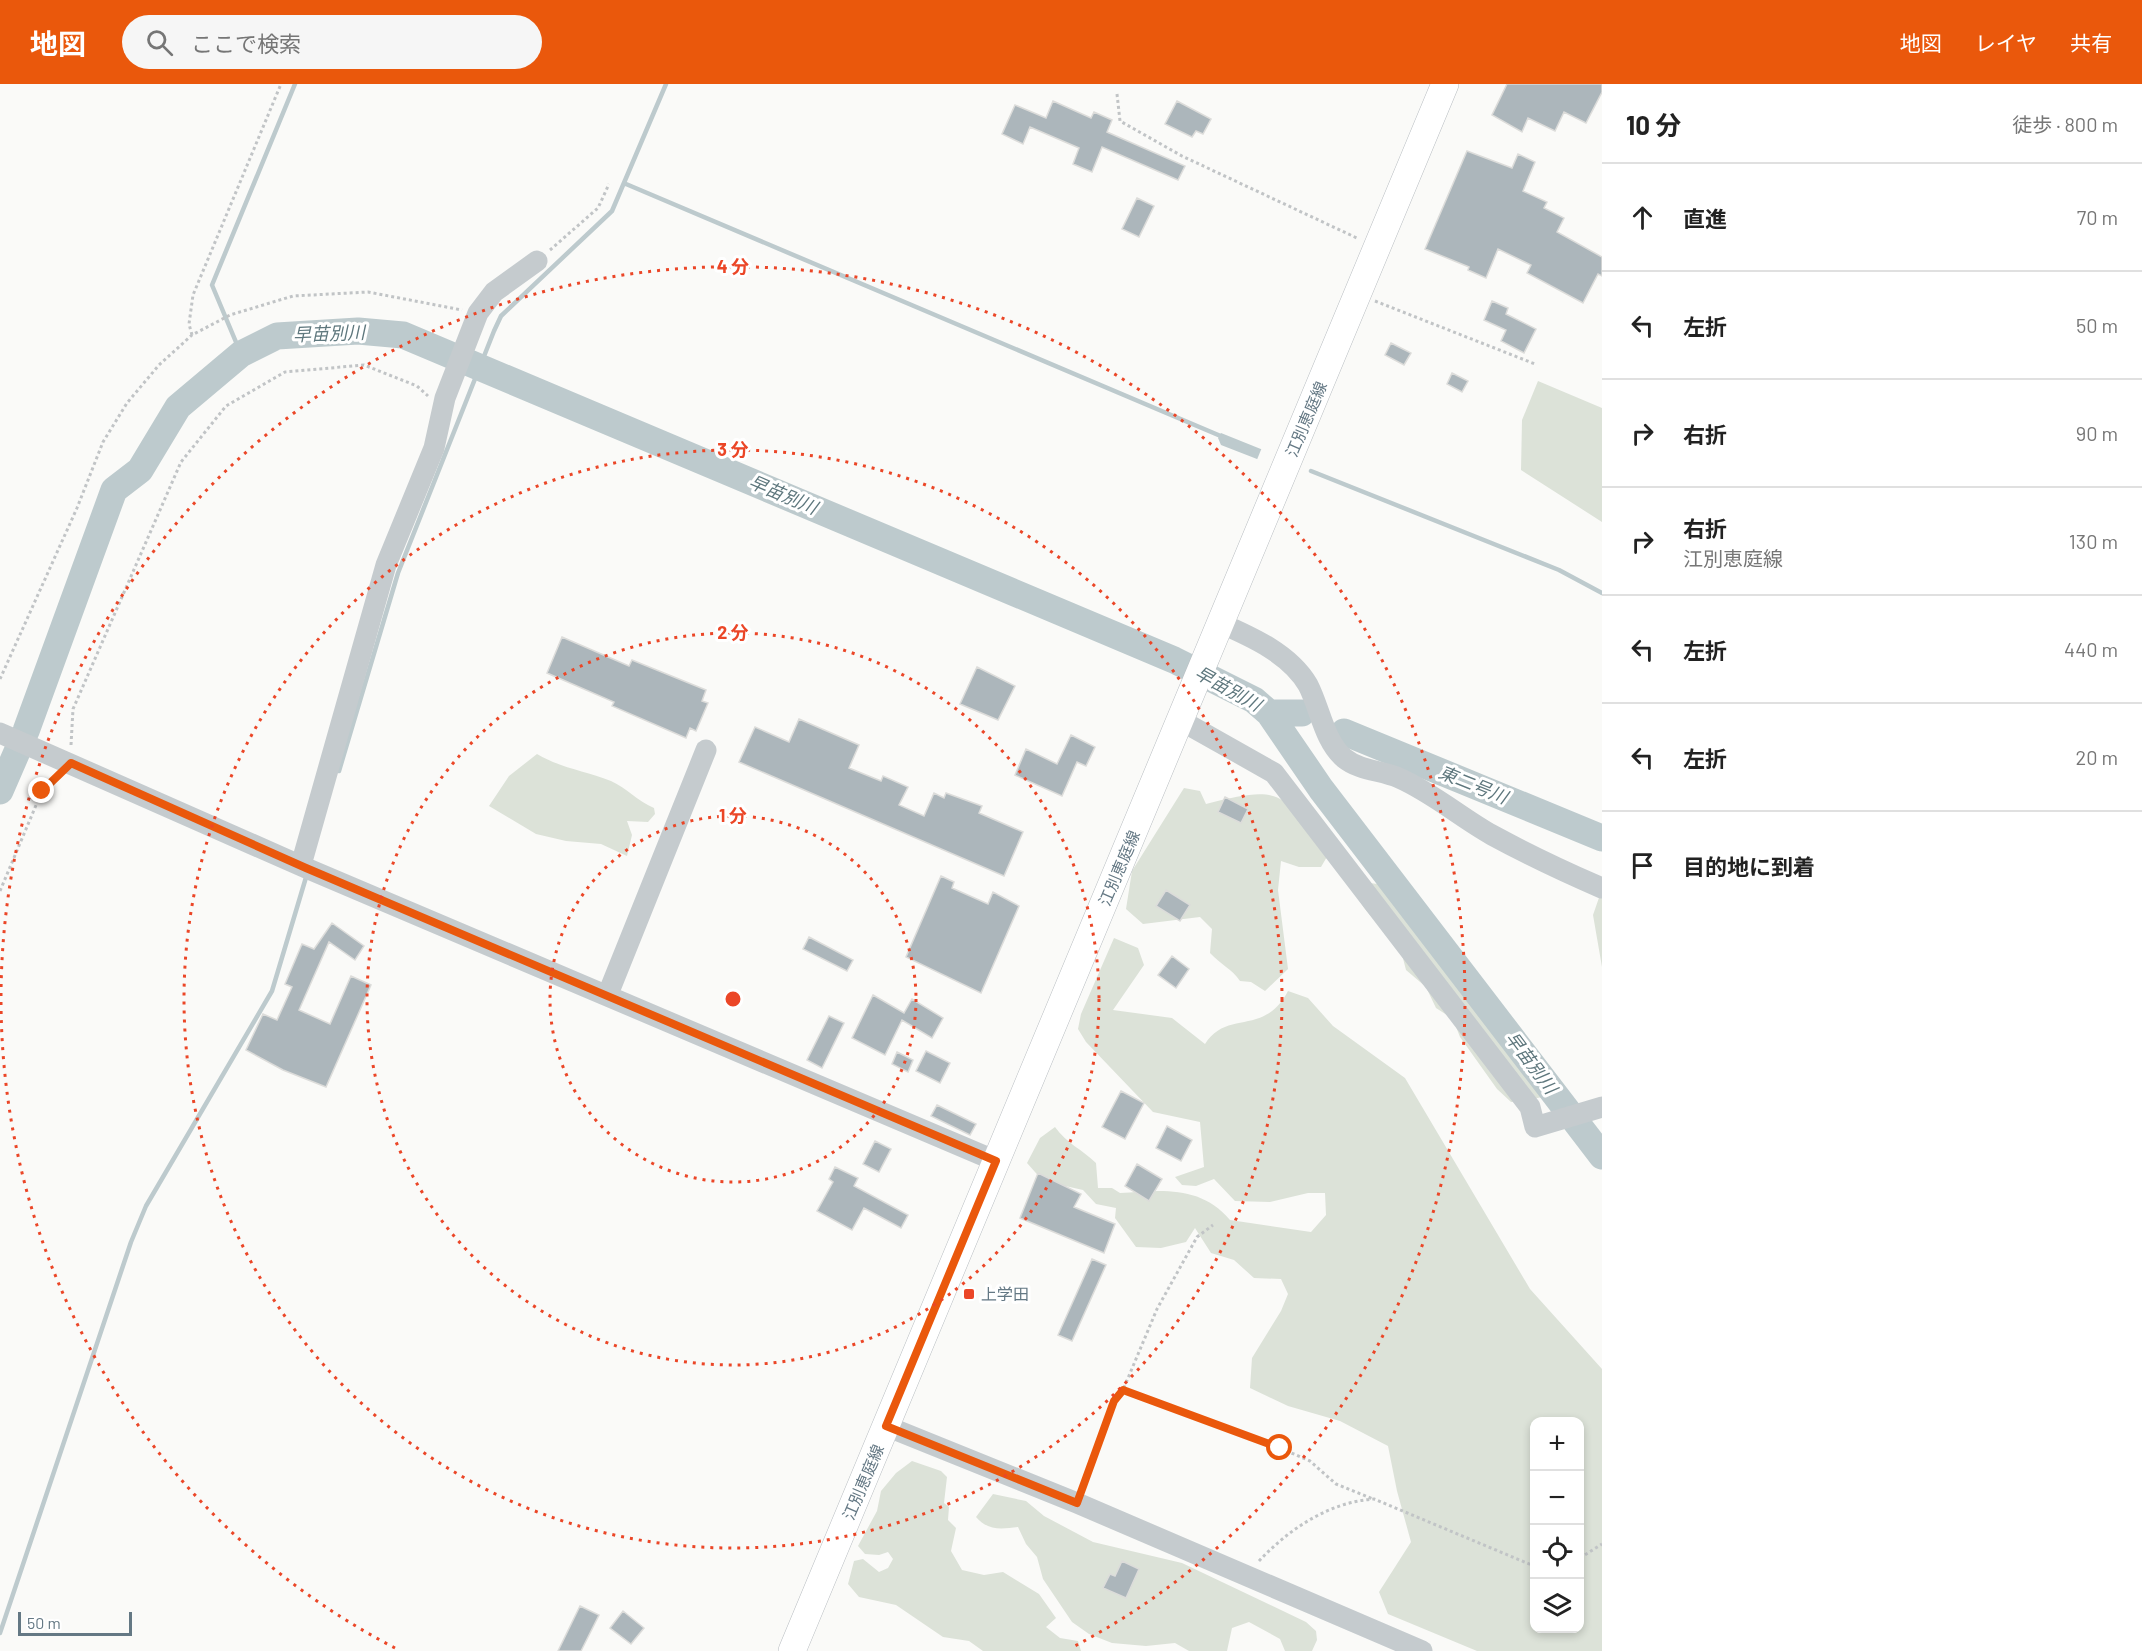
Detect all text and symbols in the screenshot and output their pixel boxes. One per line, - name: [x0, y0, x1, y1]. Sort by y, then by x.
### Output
- search box: [122, 15, 542, 69]
- text: 地図: [30, 26, 86, 60]
- icon: search: [143, 26, 176, 59]
- text: ここで検索: [191, 30, 301, 56]
- text: 地図: [1900, 30, 1942, 55]
- text: レイヤ: [1975, 30, 2037, 55]
- text: 共有: [2070, 30, 2112, 55]
- text: 10 分: [1626, 109, 1681, 140]
- text: 徒歩 · 800 m: [2012, 112, 2118, 136]
- icon: ahead: [1626, 201, 1659, 234]
- text: 直進: [1683, 205, 1727, 231]
- text: 70 m: [2077, 205, 2118, 229]
- text: 4 分: [717, 255, 749, 277]
- icon: left: [1626, 309, 1659, 342]
- text: 左折: [1683, 313, 1727, 339]
- text: 50 m: [2076, 313, 2118, 337]
- water label: 早苗別川: [293, 321, 367, 345]
- street label: 江別恵庭線: [1281, 378, 1330, 459]
- icon: right: [1626, 417, 1659, 450]
- text: 右折: [1683, 421, 1727, 447]
- text: 90 m: [2076, 421, 2118, 445]
- text: 3 分: [717, 438, 749, 460]
- water label: 早苗別川: [746, 470, 823, 519]
- text: 右折: [1683, 515, 1727, 541]
- icon: right: [1626, 525, 1659, 558]
- text: 130 m: [2069, 529, 2118, 553]
- text: 江別恵庭線: [1683, 546, 1783, 570]
- text: 2 分: [717, 621, 749, 643]
- icon: left: [1626, 633, 1659, 666]
- text: 左折: [1683, 637, 1727, 663]
- text: 440 m: [2064, 637, 2118, 661]
- water label: 早苗別川: [1192, 661, 1267, 716]
- icon: left: [1626, 741, 1659, 774]
- text: 左折: [1683, 745, 1727, 771]
- text: 20 m: [2075, 745, 2118, 769]
- water label: 東二号川: [1436, 760, 1513, 809]
- route end: [28, 777, 54, 803]
- text: 1 分: [719, 804, 747, 826]
- street label: 江別恵庭線: [1094, 827, 1143, 908]
- icon: arrive: [1626, 849, 1659, 882]
- text: 目的地に到着: [1683, 853, 1815, 879]
- centre of rings: [723, 989, 743, 1009]
- water label: 早苗別川: [1501, 1027, 1563, 1099]
- place label: 上学田: [981, 1284, 1029, 1303]
- marker: 上学田: [962, 1287, 976, 1301]
- map controls: [1530, 1417, 1584, 1633]
- button: +: [1530, 1417, 1584, 1471]
- route start: [1266, 1434, 1292, 1460]
- street label: 江別恵庭線: [838, 1441, 887, 1522]
- button: −: [1530, 1471, 1584, 1525]
- button: locate: [1530, 1525, 1584, 1579]
- button: layers: [1530, 1579, 1584, 1633]
- scale bar: [18, 1609, 132, 1636]
- text: 50 m: [27, 1613, 61, 1632]

